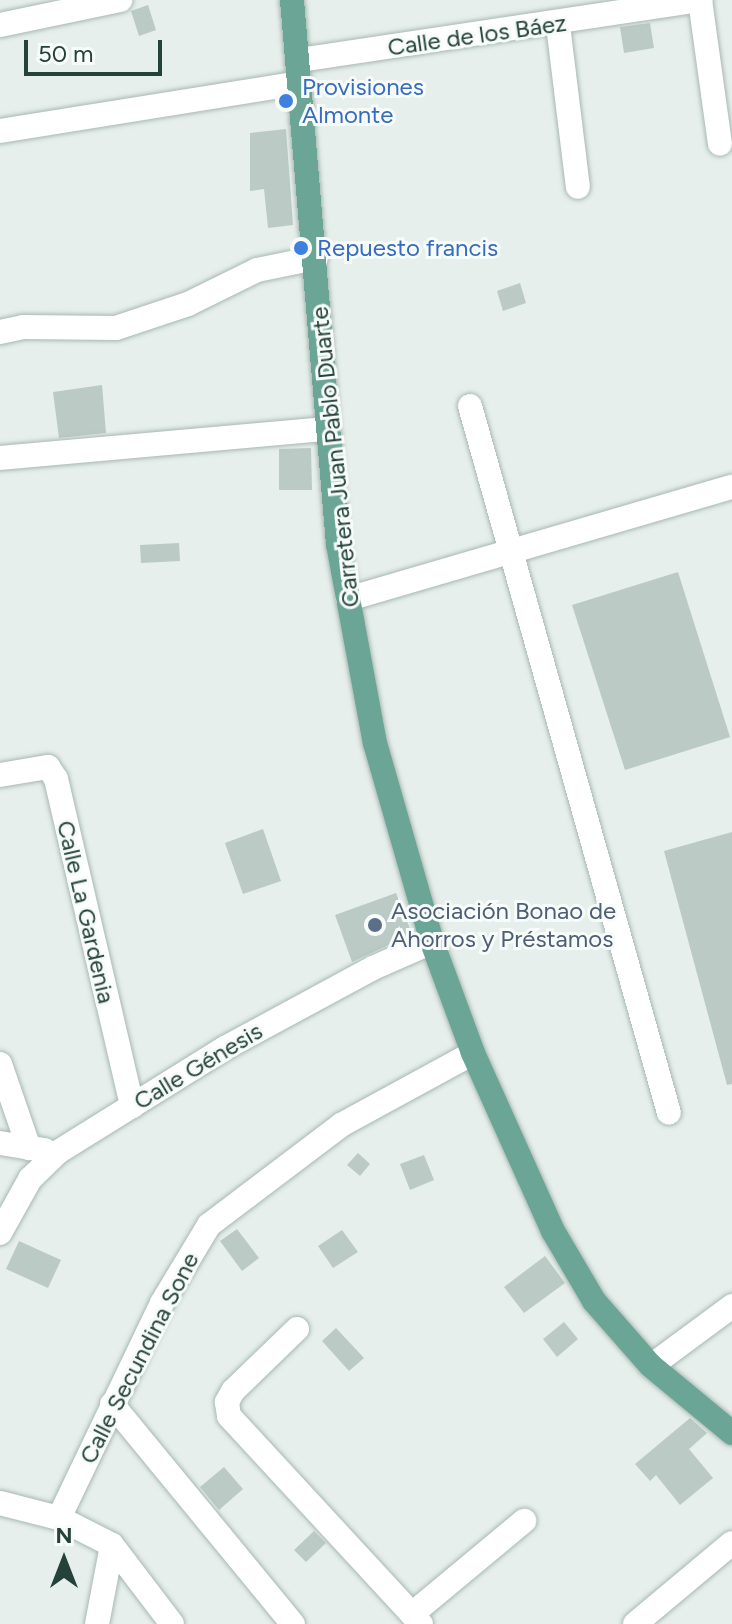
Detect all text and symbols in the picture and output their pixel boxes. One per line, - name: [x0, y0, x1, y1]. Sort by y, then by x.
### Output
- street label: Calle de los Báez: [386, 8, 568, 62]
- scale bar: [28, 24, 166, 74]
- text: 50 m: [38, 39, 94, 68]
- place label: Provisiones Almonte: [302, 73, 424, 129]
- marker: Provisiones Almonte: [277, 92, 295, 110]
- place label: Repuesto francis: [317, 234, 498, 262]
- marker: Repuesto francis: [292, 239, 310, 257]
- street label: Carretera Juan Pablo Duarte: [305, 305, 365, 609]
- street label: Calle La Gardenia: [51, 818, 121, 1006]
- place label: Asociación Bonao de Ahorros y Préstamos: [391, 897, 616, 953]
- marker: Asociación Bonao de Ahorros y Préstamos: [366, 916, 384, 934]
- street label: Calle Génesis: [128, 1016, 268, 1116]
- street label: Calle Secundina Sone: [73, 1248, 205, 1468]
- north arrow: [24, 1520, 104, 1600]
- text: N: [55, 1522, 73, 1549]

